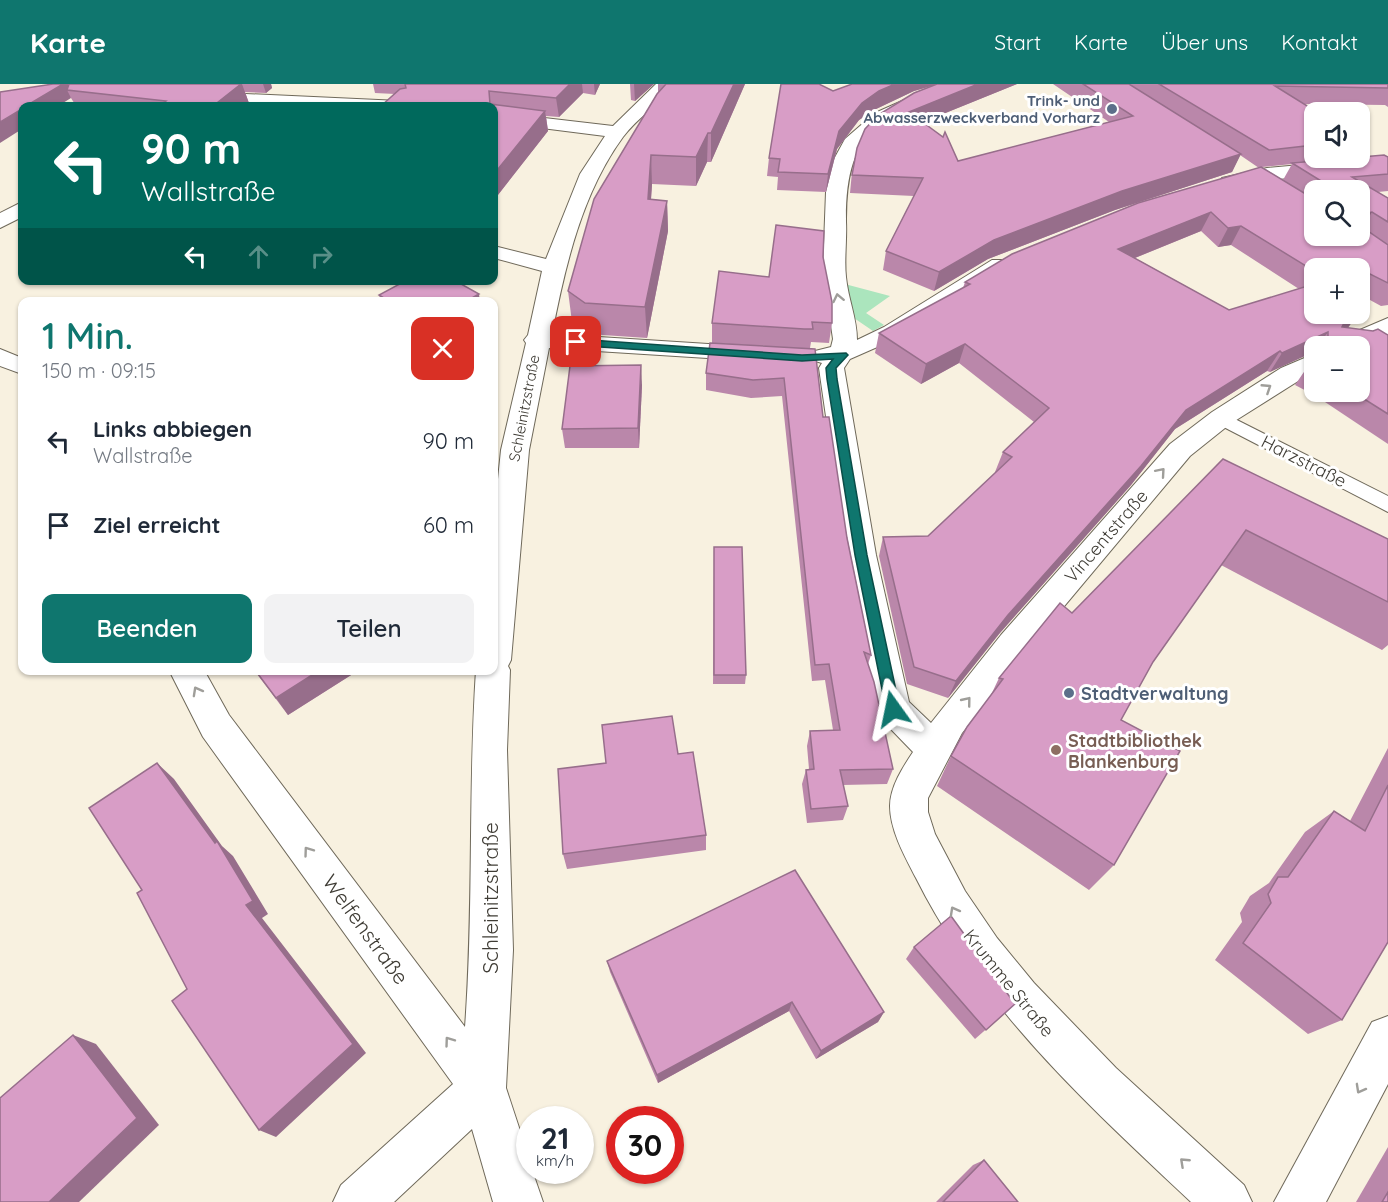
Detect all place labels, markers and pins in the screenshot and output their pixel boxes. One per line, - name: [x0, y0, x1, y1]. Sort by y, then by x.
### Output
- place label: Trink- und Abwasserzweckverband Vorharz: [863, 91, 1100, 127]
- marker: Trink- und Abwasserzweckverband Vorharz: [1105, 102, 1119, 116]
- pin: [550, 316, 601, 367]
- place label: Stadtverwaltung: [1081, 682, 1229, 705]
- marker: Stadtverwaltung: [1062, 686, 1076, 700]
- place label: Stadtbibliothek Blankenburg: [1068, 729, 1202, 773]
- marker: Stadtbibliothek Blankenburg: [1049, 743, 1063, 757]

